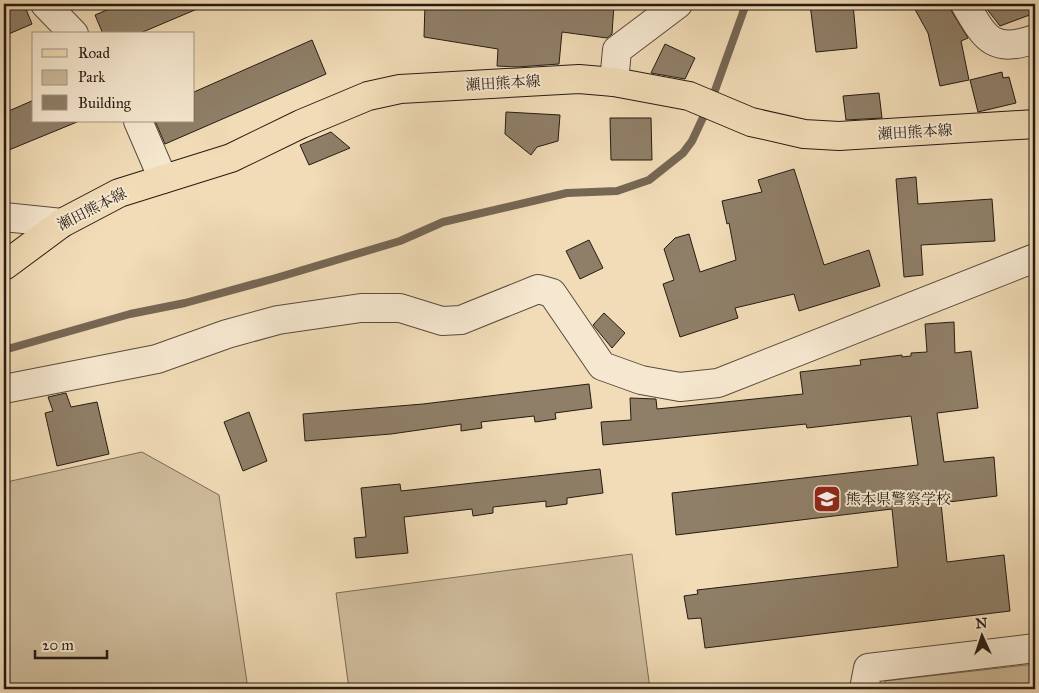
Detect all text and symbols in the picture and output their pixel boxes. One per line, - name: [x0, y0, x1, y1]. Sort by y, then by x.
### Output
- legend: [32, 32, 195, 122]
- text: Road: [78, 44, 110, 62]
- text: Park: [78, 68, 105, 86]
- street label: 瀬田熊本線: [465, 72, 541, 94]
- text: Building: [78, 94, 132, 112]
- street label: 瀬田熊本線: [877, 121, 953, 143]
- street label: 瀬田熊本線: [54, 184, 130, 234]
- school or university icon: 熊本県警察学校: [812, 484, 842, 514]
- place label: 熊本県警察学校: [846, 490, 951, 508]
- north arrow: [956, 610, 1006, 660]
- text: N: [975, 615, 988, 632]
- scale bar: [35, 628, 108, 660]
- text: 20 m: [42, 636, 74, 654]

